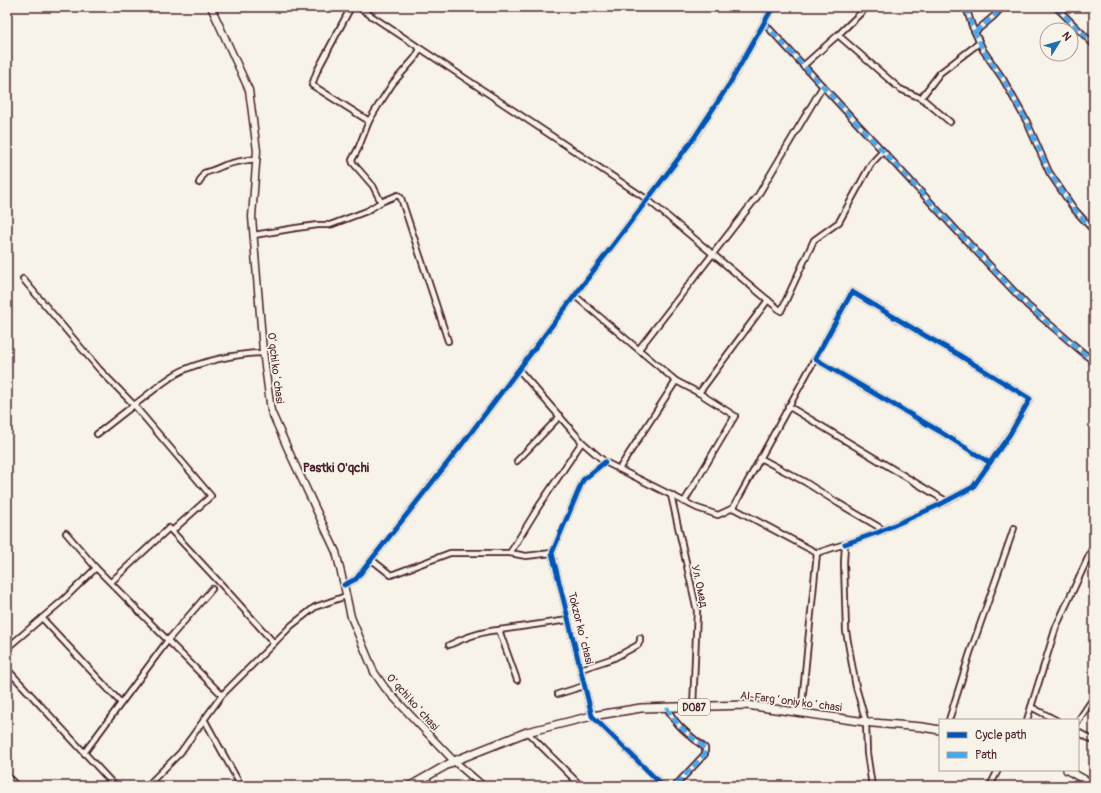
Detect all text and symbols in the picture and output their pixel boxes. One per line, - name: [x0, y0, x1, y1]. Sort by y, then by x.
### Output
- north arrow: [1039, 22, 1079, 62]
- text: N: [1059, 29, 1074, 44]
- street label: Oʻqchi koʻchasi: [265, 332, 286, 404]
- district label: Pastki O'qchi: [303, 460, 370, 476]
- street label: Ул. Омад: [689, 564, 710, 609]
- street label: Tokzor koʻchasi: [565, 591, 596, 666]
- street label: Oʻqchi koʻchasi: [384, 671, 441, 733]
- street label: Al-Fargʻoniy koʻchasi: [739, 689, 843, 714]
- road number: D087: [678, 699, 710, 715]
- legend: [939, 719, 1079, 771]
- text: Cycle path: [975, 728, 1027, 743]
- text: Path: [975, 748, 997, 763]

